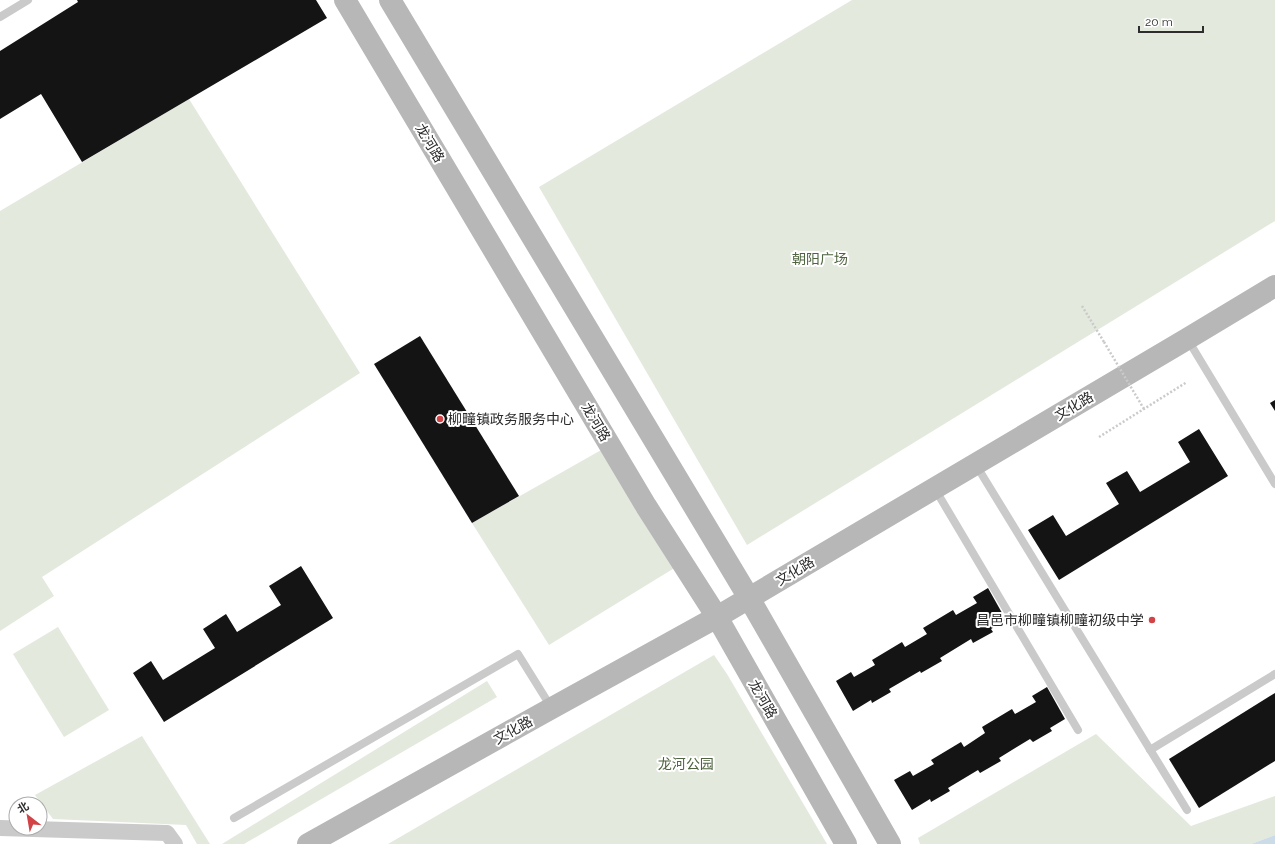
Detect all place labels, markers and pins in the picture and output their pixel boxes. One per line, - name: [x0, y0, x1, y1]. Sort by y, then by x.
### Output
- place label: 柳疃镇政务服务中心: [448, 411, 574, 427]
- marker: 柳疃镇政务服务中心: [435, 414, 445, 424]
- place label: 昌邑市柳疃镇柳疃初级中学: [976, 612, 1144, 628]
- marker: 昌邑市柳疃镇柳疃初级中学: [1147, 615, 1157, 625]

